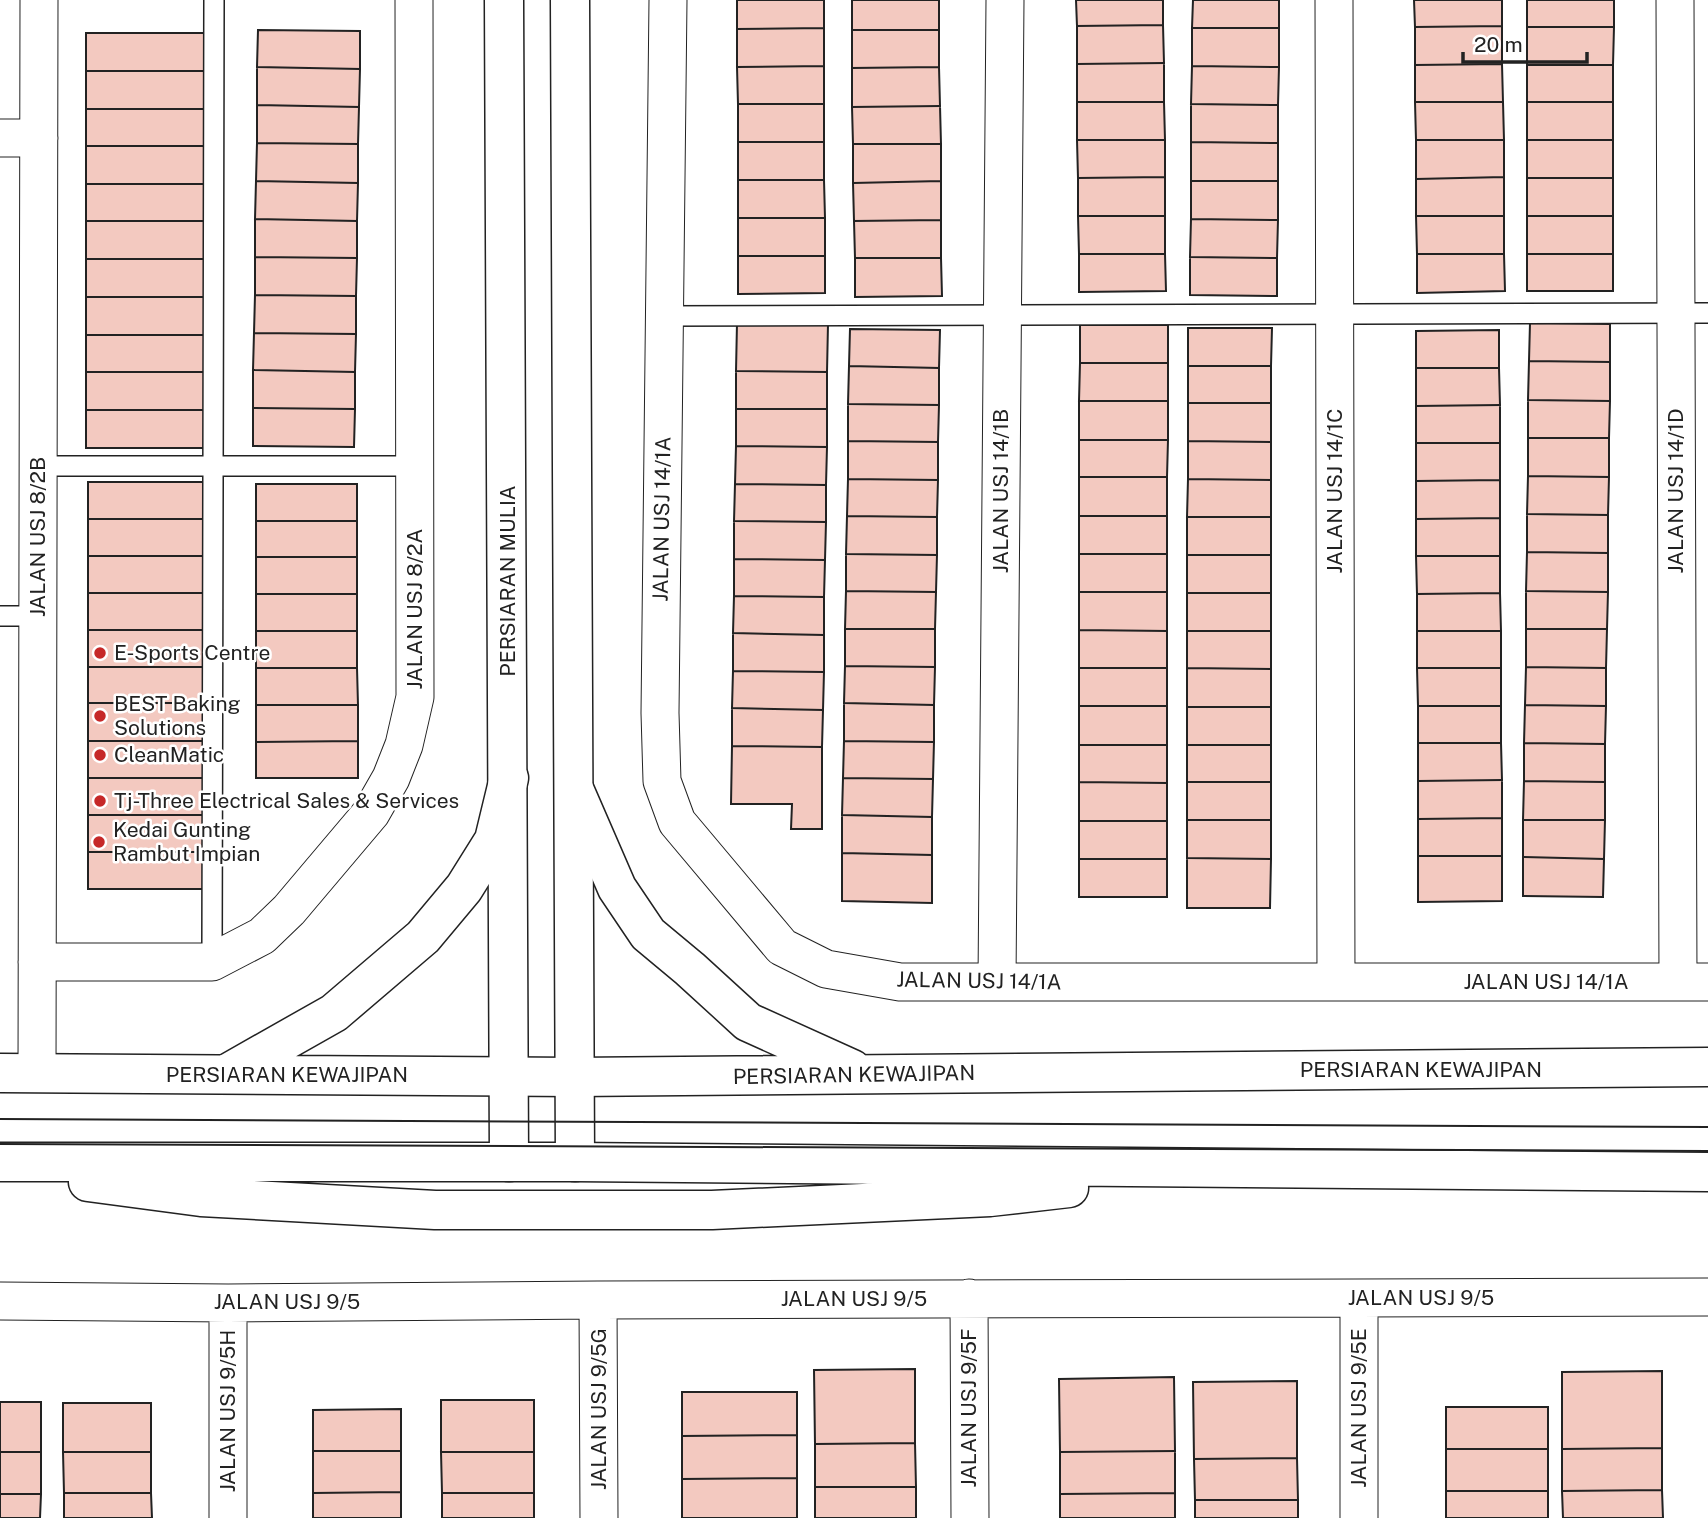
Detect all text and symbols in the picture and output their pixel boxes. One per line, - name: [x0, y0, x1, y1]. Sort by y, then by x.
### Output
- scale bar: [1463, 21, 1587, 65]
- text: 20 m: [1474, 32, 1523, 57]
- street label: JALAN USJ 14/1B: [988, 409, 1013, 573]
- street label: JALAN USJ 14/1C: [1322, 409, 1347, 573]
- street label: JALAN USJ 14/1D: [1663, 409, 1688, 573]
- street label: JALAN USJ 14/1A: [648, 436, 675, 602]
- street label: JALAN USJ 8/2B: [25, 457, 50, 617]
- street label: PERSIARAN MULIA: [495, 485, 520, 677]
- street label: JALAN USJ 8/2A: [402, 528, 427, 690]
- place label: E-Sports Centre: [114, 640, 270, 665]
- marker: E-Sports Centre: [92, 645, 108, 661]
- place label: BEST Baking Solutions: [114, 691, 241, 740]
- marker: BEST Baking Solutions: [92, 708, 108, 724]
- place label: CleanMatic: [114, 742, 224, 767]
- marker: CleanMatic: [92, 747, 108, 763]
- place label: Tj-Three Electrical Sales & Services: [114, 788, 459, 813]
- marker: Tj-Three Electrical Sales & Services: [92, 793, 108, 809]
- place label: Kedai Gunting Rambut Impian: [113, 817, 260, 866]
- marker: Kedai Gunting Rambut Impian: [91, 834, 107, 850]
- street label: JALAN USJ 14/1A: [896, 967, 1062, 994]
- street label: JALAN USJ 14/1A: [1463, 969, 1629, 994]
- street label: PERSIARAN KEWAJIPAN: [1300, 1057, 1542, 1082]
- street label: PERSIARAN KEWAJIPAN: [733, 1060, 975, 1089]
- street label: PERSIARAN KEWAJIPAN: [166, 1062, 408, 1087]
- street label: JALAN USJ 9/5: [1348, 1285, 1494, 1310]
- street label: JALAN USJ 9/5: [781, 1286, 927, 1311]
- street label: JALAN USJ 9/5: [214, 1289, 360, 1314]
- street label: JALAN USJ 9/5G: [586, 1328, 611, 1490]
- street label: JALAN USJ 9/5F: [956, 1328, 981, 1488]
- street label: JALAN USJ 9/5E: [1346, 1328, 1371, 1488]
- street label: JALAN USJ 9/5H: [215, 1330, 240, 1492]

